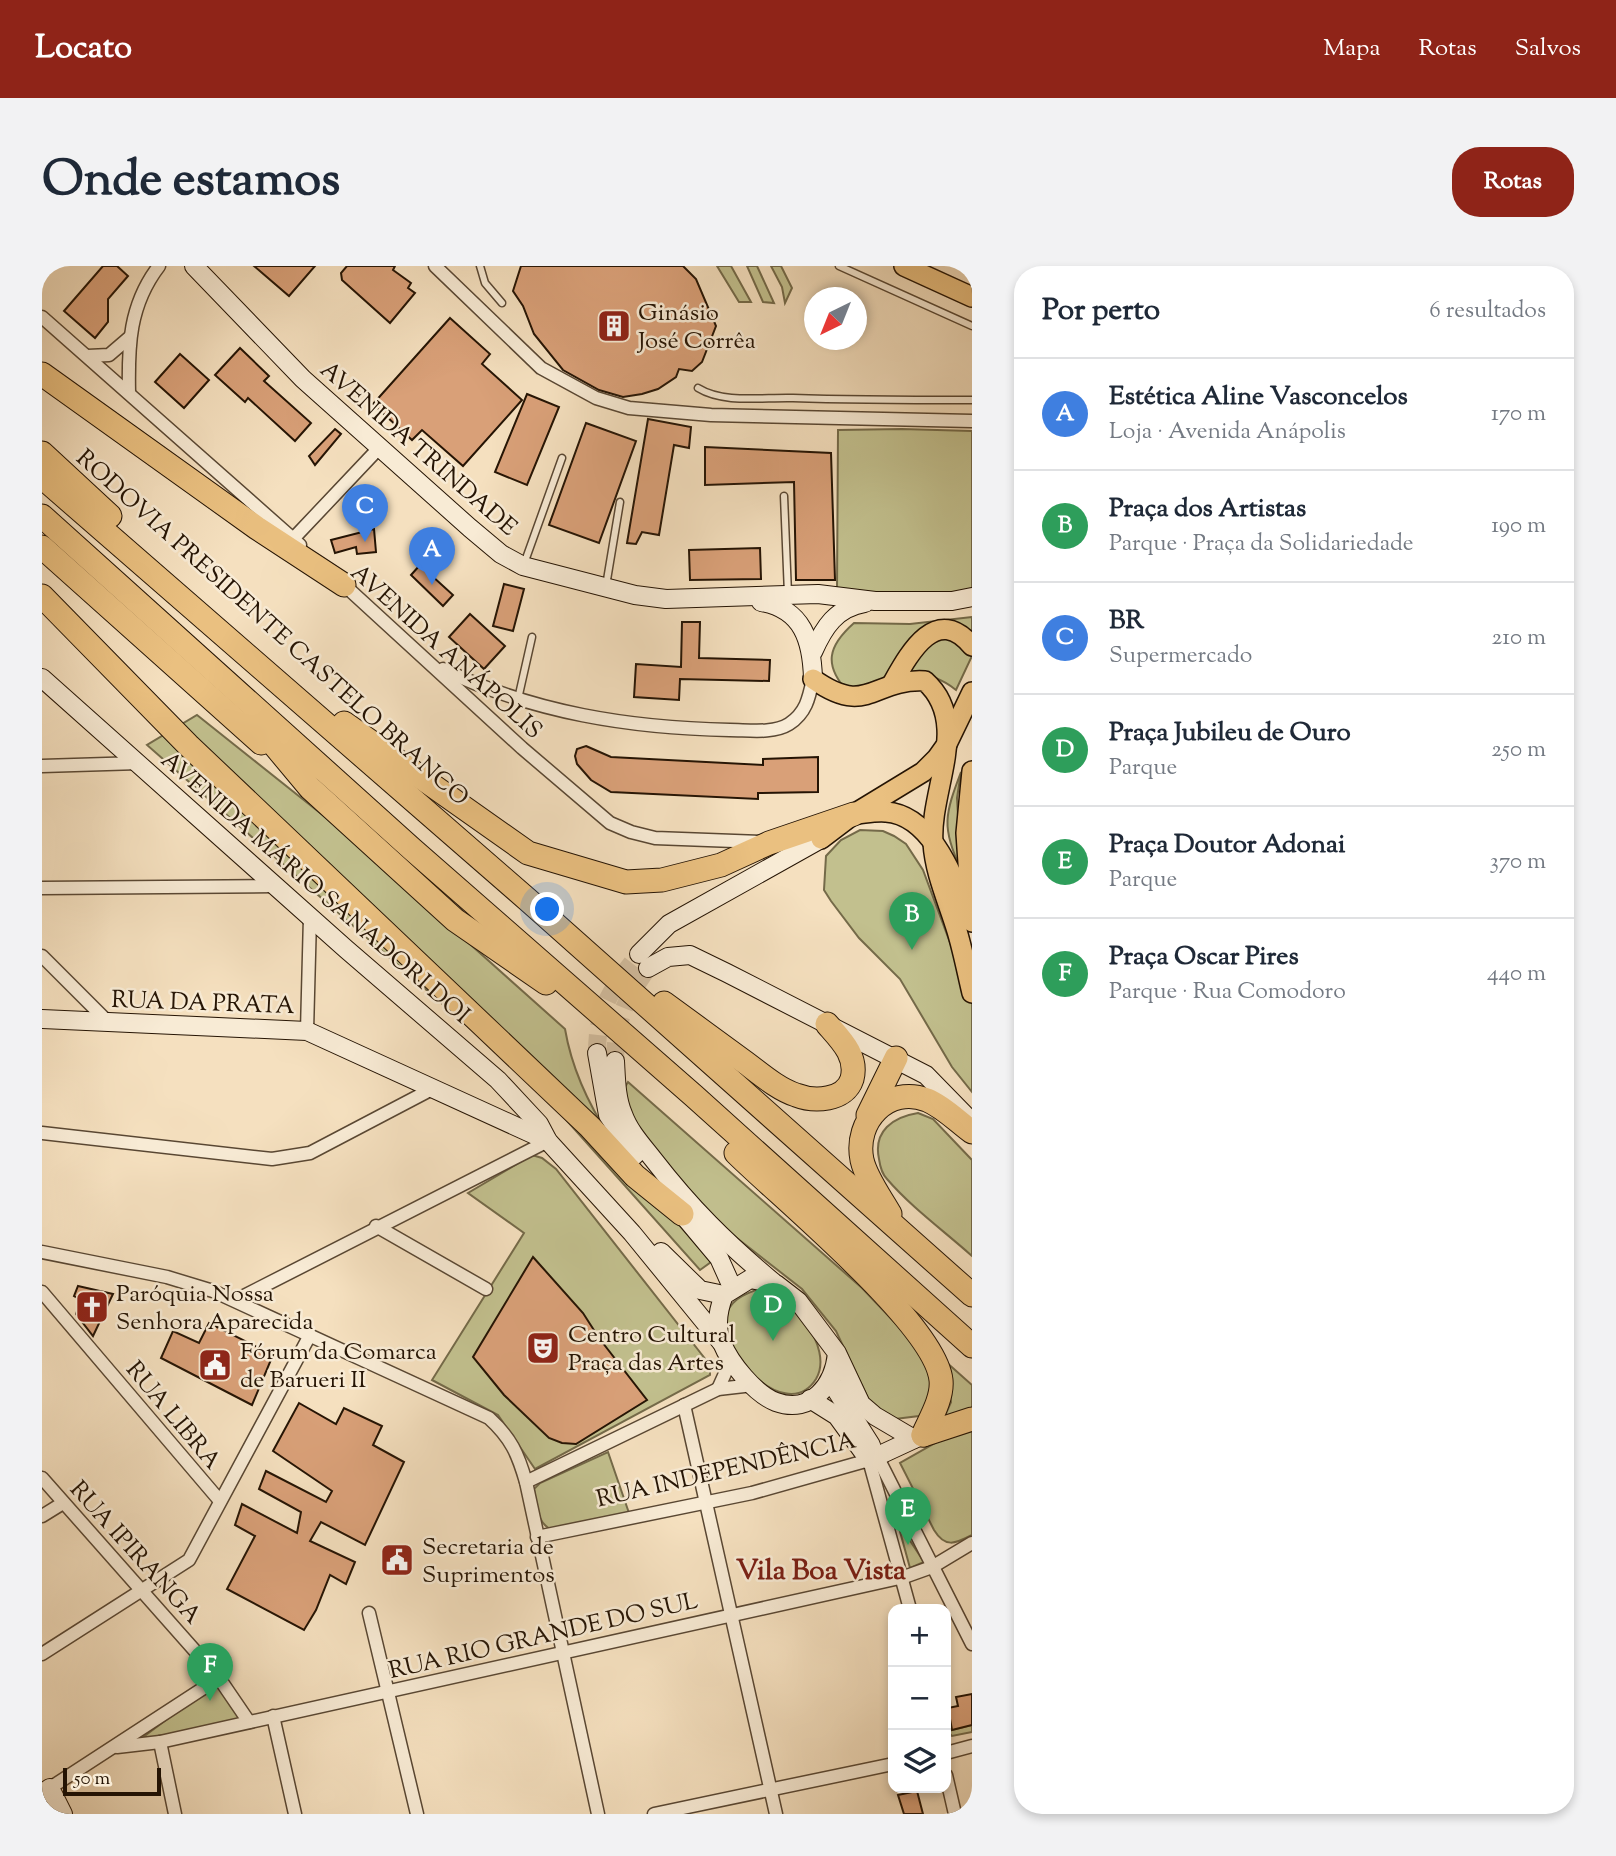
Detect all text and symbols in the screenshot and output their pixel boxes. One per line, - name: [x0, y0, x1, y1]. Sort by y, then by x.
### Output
- text: Locato: [35, 25, 132, 73]
- text: Mapa: [1323, 32, 1381, 66]
- text: Rotas: [1419, 32, 1477, 66]
- text: Salvos: [1515, 32, 1581, 66]
- text: Onde estamos: [42, 147, 340, 217]
- button: Rotas: [1452, 147, 1574, 217]
- north arrow: [804, 287, 867, 350]
- text: Por perto: [1042, 290, 1160, 333]
- text: 6 resultados: [1429, 295, 1546, 328]
- place label: Ginásio José Corrêa: [636, 297, 756, 359]
- building icon: Ginásio José Corrêa: [595, 307, 633, 345]
- street label: AVENIDA TRINDADE: [312, 354, 524, 545]
- text: Estética Aline Vasconcelos: [1109, 379, 1408, 416]
- text: A: [1056, 398, 1074, 431]
- text: 170 m: [1491, 398, 1546, 431]
- text: Loja · Avenida Anápolis: [1109, 416, 1346, 449]
- street label: RODOVIA PRESIDENTE CASTELO BRANCO: [71, 443, 475, 811]
- pin: C: [342, 484, 388, 542]
- text: Praça dos Artistas: [1109, 491, 1306, 528]
- text: B: [1058, 510, 1072, 543]
- text: 190 m: [1491, 510, 1546, 543]
- pin: A: [409, 527, 455, 585]
- text: Parque · Praça da Solidariedade: [1109, 528, 1414, 561]
- street label: AVENIDA ANÁPOLIS: [342, 557, 549, 748]
- text: BR: [1109, 603, 1144, 640]
- text: C: [1056, 622, 1074, 655]
- text: 210 m: [1492, 622, 1546, 655]
- text: Supermercado: [1109, 640, 1252, 673]
- text: Praça Jubileu de Ouro: [1109, 715, 1351, 752]
- text: D: [1056, 734, 1074, 767]
- text: 250 m: [1491, 734, 1546, 767]
- street label: AVENIDA MÁRIO SANADORI DOI: [153, 744, 477, 1033]
- text: Parque: [1109, 752, 1177, 785]
- text: Praça Doutor Adonai: [1109, 827, 1345, 864]
- text: E: [1058, 846, 1072, 879]
- text: 370 m: [1490, 846, 1546, 879]
- text: Parque: [1109, 864, 1177, 897]
- your location: [530, 892, 564, 926]
- pin: B: [889, 892, 935, 950]
- text: Praça Oscar Pires: [1109, 939, 1299, 976]
- text: F: [1059, 958, 1071, 991]
- text: 440 m: [1487, 958, 1546, 991]
- text: Parque · Rua Comodoro: [1109, 976, 1346, 1009]
- street label: RUA DA PRATA: [111, 984, 296, 1024]
- place label: Paróquia Nossa Senhora Aparecida: [116, 1278, 313, 1340]
- pin: D: [750, 1283, 796, 1341]
- church icon: Paróquia Nossa Senhora Aparecida: [73, 1288, 111, 1326]
- place label: Centro Cultural Praça das Artes: [568, 1319, 736, 1381]
- theatre icon: Centro Cultural Praça das Artes: [524, 1329, 562, 1367]
- place label: Fórum da Comarca de Barueri II: [240, 1336, 437, 1398]
- public building icon: Fórum da Comarca de Barueri II: [196, 1346, 234, 1384]
- street label: RUA LIBRA: [117, 1355, 228, 1478]
- street label: RUA INDEPENDÊNCIA: [593, 1424, 860, 1517]
- street label: RUA IPIRANGA: [61, 1474, 209, 1633]
- pin: E: [885, 1487, 931, 1545]
- place label: Secretaria de Suprimentos: [422, 1531, 555, 1593]
- public building icon: Secretaria de Suprimentos: [378, 1541, 416, 1579]
- district label: Vila Boa Vista: [736, 1552, 906, 1592]
- street label: RUA RIO GRANDE DO SUL: [386, 1585, 701, 1689]
- map controls: [888, 1604, 951, 1793]
- button: +: [888, 1604, 951, 1667]
- pin: F: [187, 1643, 233, 1701]
- button: −: [888, 1667, 951, 1730]
- button: layers: [888, 1730, 951, 1793]
- scale bar: [63, 1765, 161, 1797]
- text: 50 m: [74, 1766, 110, 1793]

